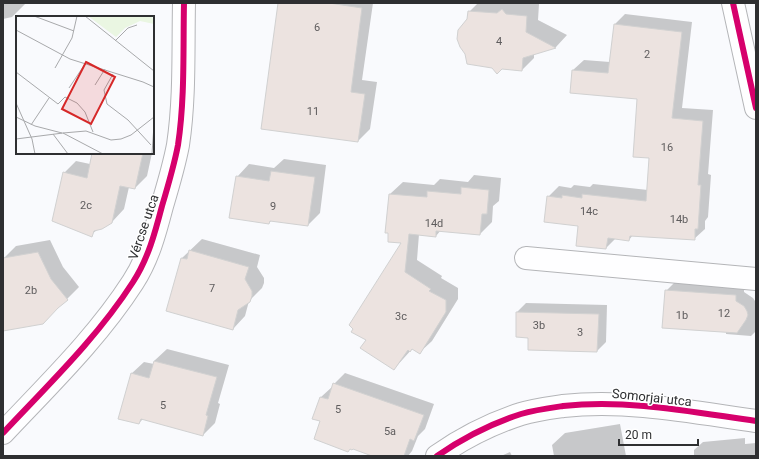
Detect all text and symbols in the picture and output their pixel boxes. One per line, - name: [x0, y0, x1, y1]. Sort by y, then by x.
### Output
- inset map: [16, 16, 154, 154]
- house number: 6: [314, 21, 320, 34]
- house number: 4: [496, 35, 502, 48]
- house number: 2: [644, 48, 650, 61]
- house number: 11: [307, 105, 319, 118]
- house number: 16: [661, 141, 673, 154]
- street label: Vércse utca: [125, 193, 162, 262]
- house number: 2c: [80, 199, 92, 212]
- house number: 9: [270, 200, 276, 213]
- house number: 14c: [580, 205, 598, 218]
- house number: 14b: [670, 213, 688, 226]
- house number: 14d: [425, 217, 443, 230]
- house number: 7: [209, 282, 215, 295]
- house number: 2b: [25, 284, 37, 297]
- house number: 12: [718, 307, 730, 320]
- house number: 1b: [676, 309, 688, 322]
- house number: 3c: [395, 310, 407, 323]
- house number: 3b: [533, 319, 545, 332]
- house number: 3: [577, 326, 583, 339]
- street label: Somorjai utca: [611, 386, 693, 409]
- house number: 5: [160, 399, 166, 412]
- house number: 5: [335, 403, 341, 416]
- scale bar: [619, 421, 698, 447]
- house number: 5a: [384, 425, 396, 438]
- text: 20 m: [625, 428, 652, 442]

